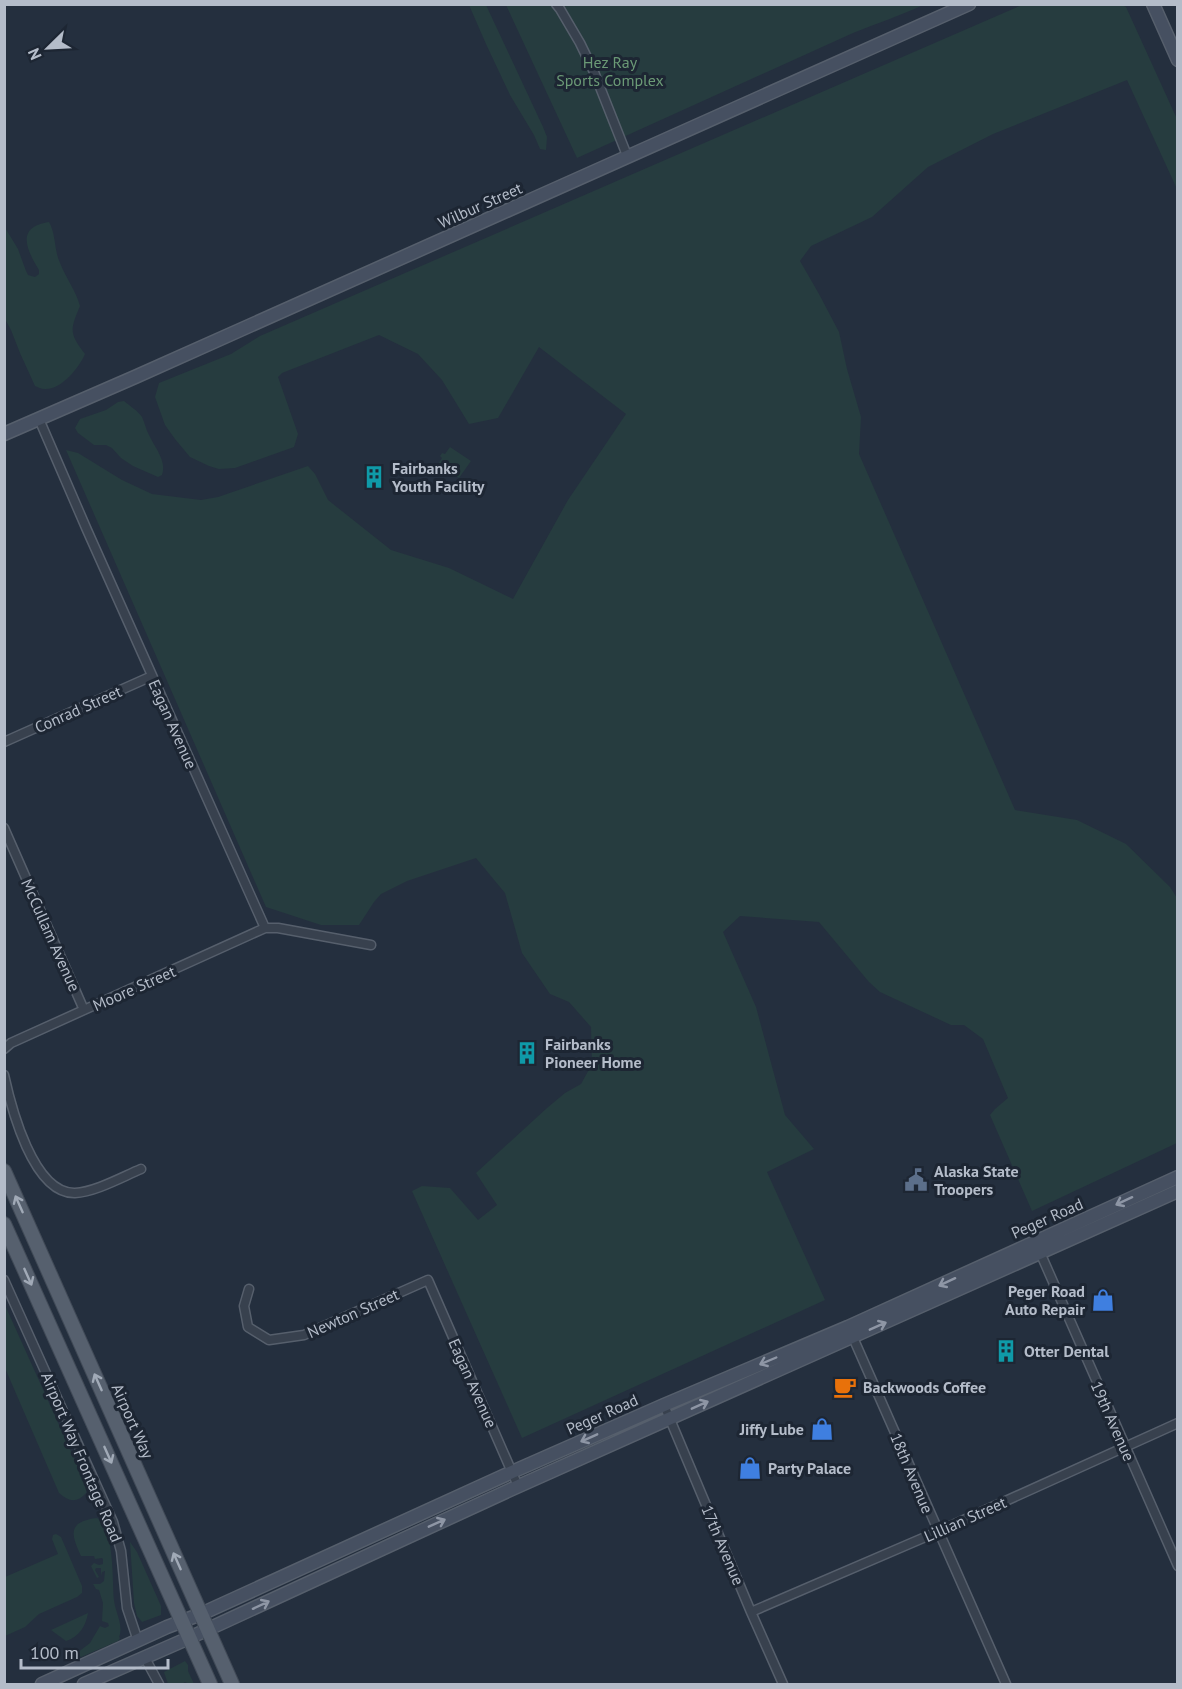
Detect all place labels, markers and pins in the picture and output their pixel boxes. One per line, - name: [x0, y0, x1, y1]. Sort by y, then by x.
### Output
- place label: Fairbanks Youth Facility: [391, 458, 485, 496]
- building icon: Fairbanks Youth Facility: [361, 464, 387, 490]
- place label: Fairbanks Pioneer Home: [545, 1034, 642, 1072]
- building icon: Fairbanks Pioneer Home: [514, 1040, 540, 1066]
- place label: Alaska State Troopers: [934, 1161, 1019, 1199]
- public building icon: Alaska State Troopers: [903, 1167, 929, 1193]
- place label: Peger Road Auto Repair: [1005, 1281, 1085, 1319]
- shop icon: Peger Road Auto Repair: [1090, 1287, 1116, 1313]
- building icon: Otter Dental: [993, 1338, 1019, 1364]
- place label: Otter Dental: [1024, 1341, 1109, 1361]
- cafe icon: Backwoods Coffee: [832, 1374, 858, 1400]
- place label: Backwoods Coffee: [863, 1377, 986, 1397]
- shop icon: Jiffy Lube: [809, 1416, 835, 1442]
- place label: Jiffy Lube: [739, 1419, 804, 1439]
- shop icon: Party Palace: [737, 1455, 763, 1481]
- place label: Party Palace: [768, 1458, 851, 1478]

